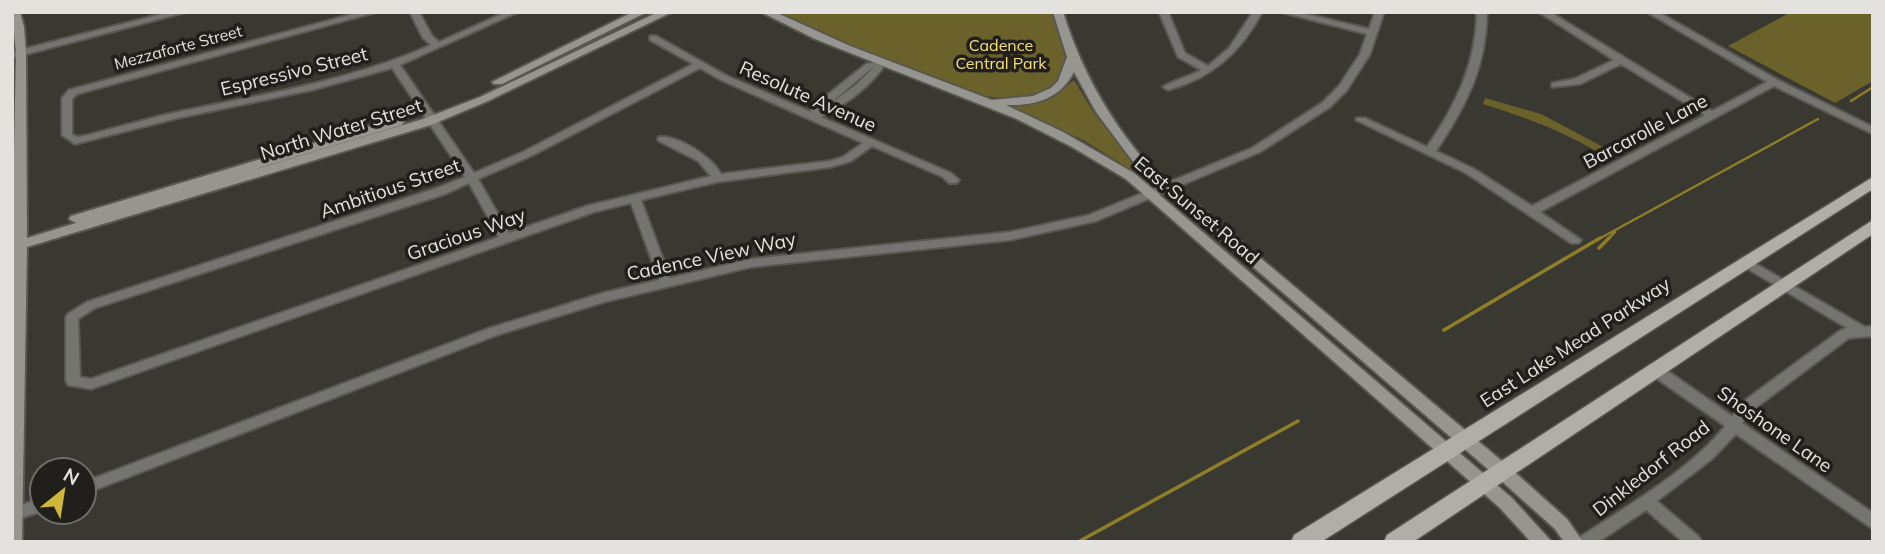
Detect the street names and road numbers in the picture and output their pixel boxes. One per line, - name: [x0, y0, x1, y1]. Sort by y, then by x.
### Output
- street label: Mezzaforte Street: [112, 20, 245, 74]
- street label: Espressivo Street: [218, 41, 370, 101]
- street label: Resolute Avenue: [736, 55, 880, 137]
- street label: Barcarolle Lane: [1579, 88, 1711, 174]
- street label: North Water Street: [257, 93, 425, 165]
- street label: East Sunset Road: [1130, 151, 1264, 269]
- street label: Ambitious Street: [317, 153, 463, 223]
- street label: Gracious Way: [404, 203, 528, 265]
- street label: Cadence View Way: [624, 226, 798, 286]
- street label: East Lake Mead Parkway: [1475, 272, 1675, 412]
- street label: Shoshone Lane: [1713, 380, 1837, 478]
- street label: Dinkledorf Road: [1588, 415, 1714, 521]

